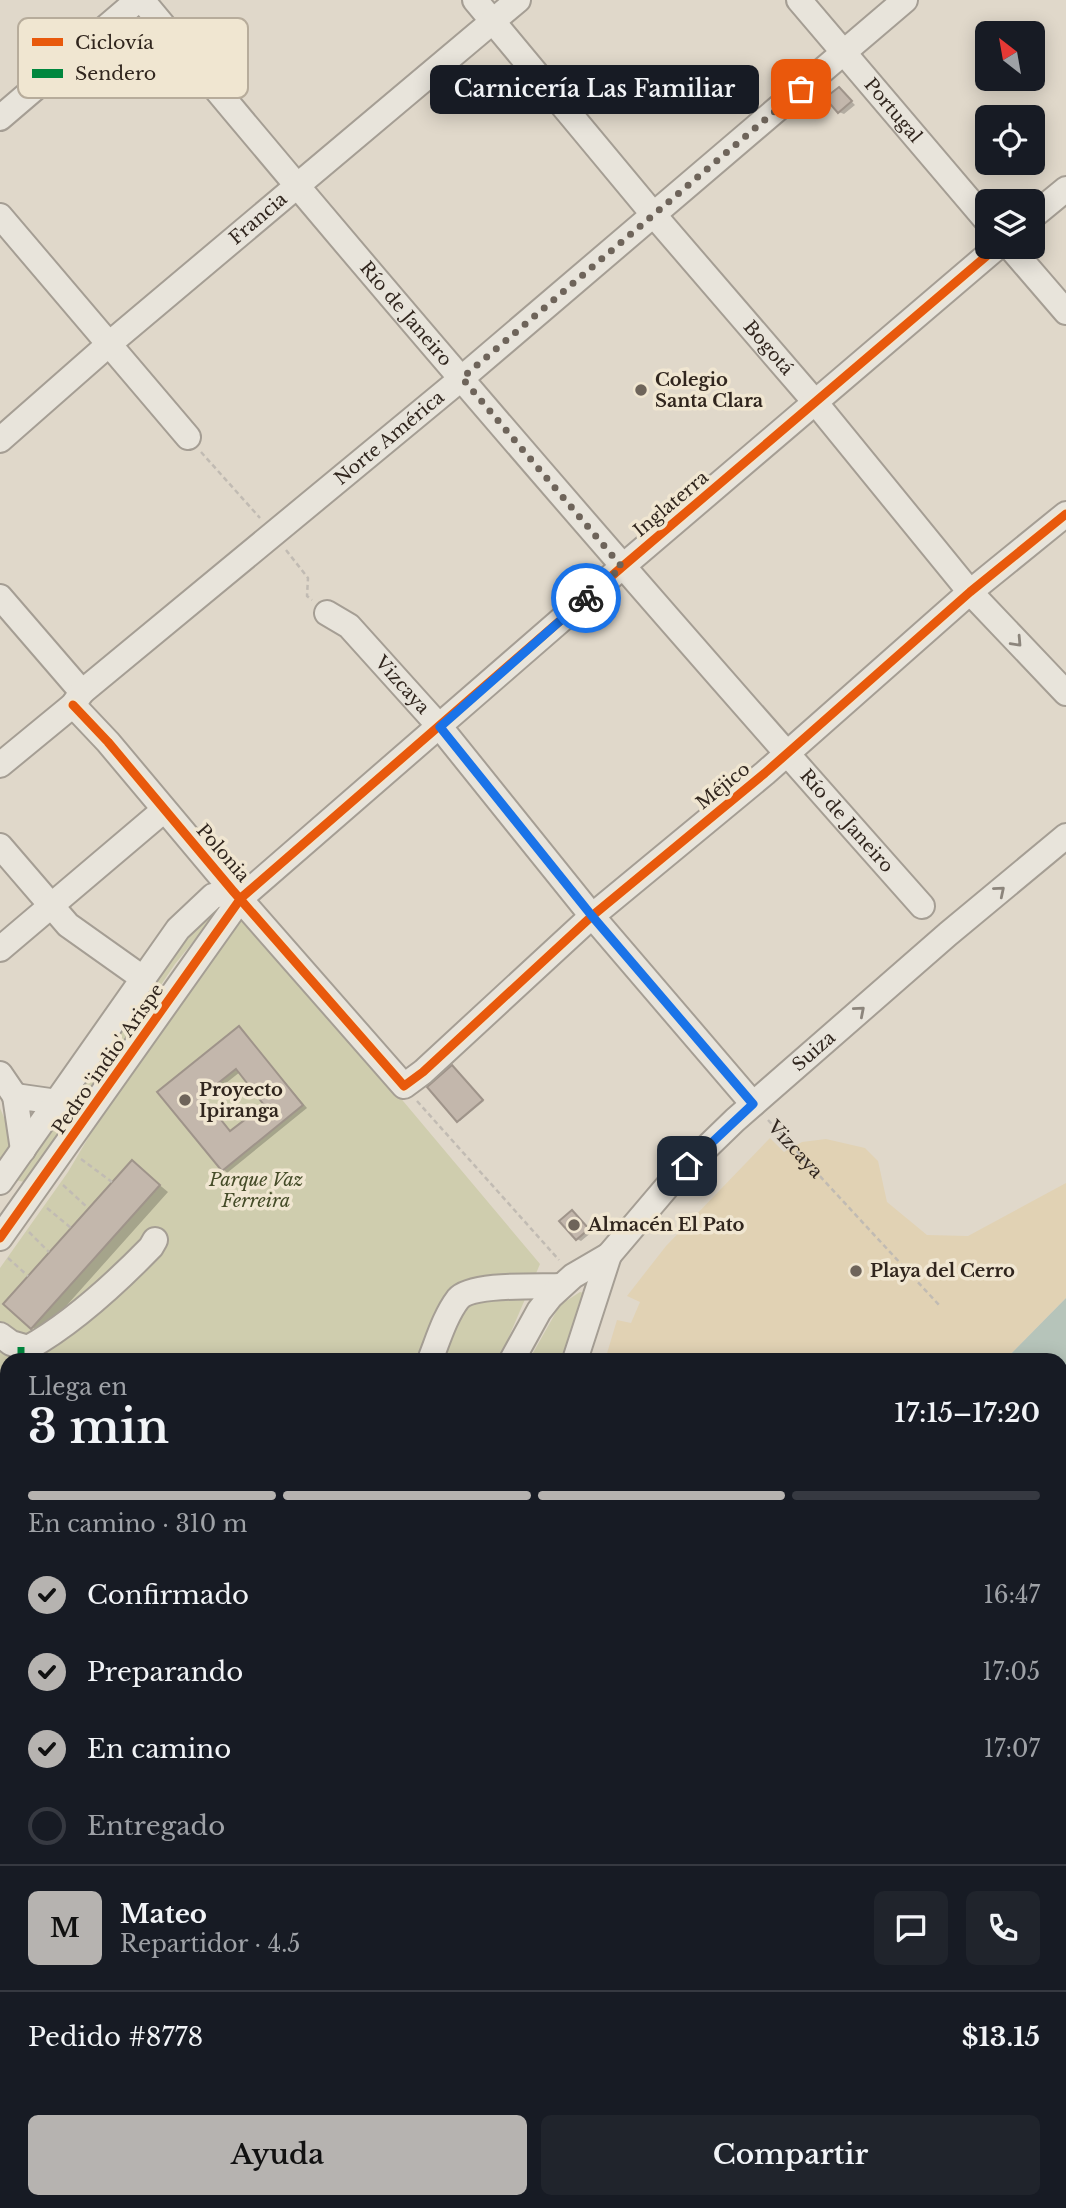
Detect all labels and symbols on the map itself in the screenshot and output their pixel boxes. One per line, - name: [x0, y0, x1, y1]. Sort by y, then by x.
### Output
- legend: [18, 18, 248, 98]
- north arrow: [975, 21, 1045, 91]
- text: Ciclovía: [75, 31, 154, 54]
- pin: [771, 59, 831, 119]
- text: Sendero: [75, 62, 156, 85]
- callout: Carnicería Las Familiar: [430, 64, 759, 114]
- street label: Portugal: [859, 74, 927, 147]
- street label: Francia: [225, 188, 291, 249]
- street label: Río de Janeiro: [355, 257, 456, 371]
- street label: Bogotá: [739, 316, 798, 380]
- place label: Colegio Santa Clara: [655, 369, 764, 412]
- marker: Colegio Santa Clara: [633, 382, 649, 398]
- street label: Norte América: [330, 386, 449, 490]
- street label: Inglaterra: [629, 466, 713, 542]
- courier: [551, 563, 621, 633]
- one-way arrow: [1008, 633, 1021, 646]
- street label: Vizcaya: [370, 651, 434, 719]
- street label: Méjico: [692, 758, 754, 814]
- street label: Río de Janeiro: [795, 765, 898, 877]
- street label: Polonia: [192, 819, 254, 887]
- one-way arrow: [993, 886, 1005, 899]
- street label: Pedro 'indio' Arispe: [48, 980, 168, 1138]
- one-way arrow: [852, 1007, 865, 1019]
- street label: Suiza: [788, 1027, 840, 1076]
- place label: Proyecto Ipiranga: [199, 1079, 283, 1122]
- marker: Proyecto Ipiranga: [177, 1092, 193, 1108]
- street label: Vizcaya: [762, 1115, 827, 1183]
- pin: [657, 1136, 717, 1196]
- park label: Parque Vaz Ferreira: [208, 1169, 303, 1212]
- place label: Almacén El Pato: [587, 1214, 745, 1236]
- marker: Almacén El Pato: [566, 1217, 582, 1233]
- place label: Playa del Cerro: [870, 1260, 1015, 1282]
- marker: Playa del Cerro: [848, 1263, 864, 1279]

